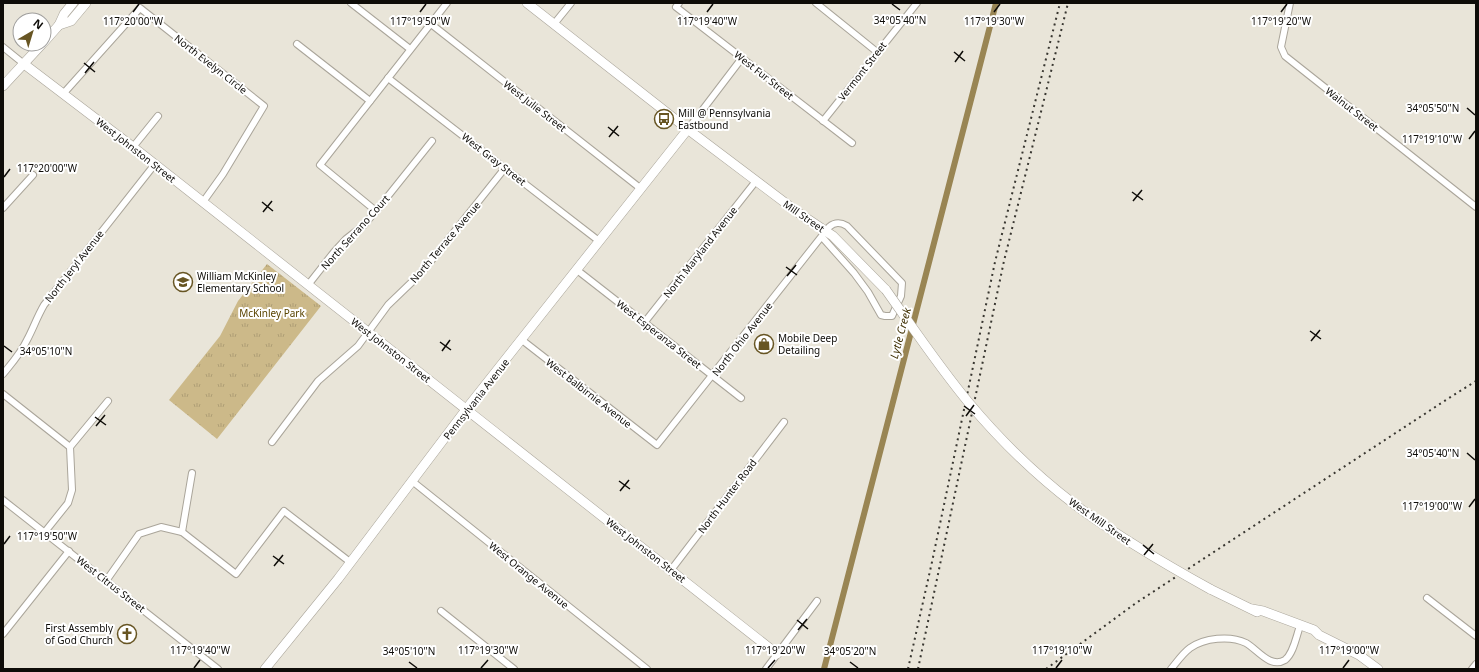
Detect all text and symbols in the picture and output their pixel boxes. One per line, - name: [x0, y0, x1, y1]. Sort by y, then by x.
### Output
- north arrow: [12, 12, 52, 52]
- text: 34°05'40"N: [874, 13, 926, 27]
- text: 117°20'00"W: [103, 14, 164, 28]
- text: 117°19'50"W: [390, 14, 451, 28]
- text: 117°19'40"W: [677, 14, 738, 28]
- text: 117°19'30"W: [964, 14, 1025, 28]
- text: 117°19'20"W: [1251, 14, 1312, 28]
- text: N: [30, 15, 47, 32]
- street label: North Evelyn Circle: [172, 31, 251, 97]
- street label: Vermont Street: [835, 38, 890, 103]
- street label: West Fur Street: [731, 47, 797, 103]
- street label: West Julie Street: [501, 77, 570, 135]
- street label: Walnut Street: [1323, 84, 1382, 134]
- text: 34°05'50"N: [1407, 101, 1459, 115]
- place label: Mill @ Pennsylvania Eastbound: [678, 106, 771, 132]
- bus stop icon: Mill @ Pennsylvania Eastbound: [653, 108, 675, 130]
- street label: West Johnston Street: [93, 114, 179, 186]
- street label: West Gray Street: [459, 129, 529, 189]
- text: 117°19'10"W: [1402, 132, 1463, 146]
- text: 117°20'00"W: [17, 161, 78, 175]
- street label: North Serrano Court: [318, 191, 393, 272]
- street label: Mill Street: [781, 197, 828, 236]
- street label: North Terrace Avenue: [407, 198, 484, 286]
- street label: North Maryland Avenue: [660, 203, 740, 301]
- street label: North Jeryl Avenue: [41, 227, 107, 305]
- place label: William McKinley Elementary School: [197, 269, 284, 295]
- school or university icon: William McKinley Elementary School: [172, 271, 194, 293]
- street label: West Esperanza Street: [614, 296, 705, 372]
- street label: North Ohio Avenue: [709, 299, 776, 379]
- water label: Lytle Creek: [886, 305, 914, 360]
- park label: McKinley Park: [239, 306, 305, 320]
- street label: West Johnston Street: [348, 314, 434, 386]
- place label: Mobile Deep Detailing: [778, 331, 837, 357]
- shop icon: Mobile Deep Detailing: [753, 333, 775, 355]
- text: 34°05'10"N: [20, 344, 72, 358]
- street label: Pennsylvania Avenue: [440, 355, 512, 442]
- street label: West Balbirnie Avenue: [543, 355, 635, 431]
- text: 34°05'40"N: [1407, 446, 1459, 460]
- street label: North Hunter Road: [694, 456, 760, 536]
- street label: West Mill Street: [1066, 494, 1134, 548]
- text: 117°19'00"W: [1402, 499, 1463, 513]
- street label: West Johnston Street: [603, 514, 689, 586]
- text: 117°19'50"W: [17, 529, 78, 543]
- street label: West Orange Avenue: [486, 538, 572, 612]
- street label: West Citrus Street: [74, 553, 149, 616]
- place label: First Assembly of God Church: [45, 621, 114, 647]
- church icon: First Assembly of God Church: [116, 623, 138, 645]
- text: 117°19'40"W: [170, 643, 231, 657]
- text: 117°19'30"W: [458, 643, 519, 657]
- text: 117°19'20"W: [745, 643, 806, 657]
- text: 117°19'10"W: [1032, 643, 1093, 657]
- text: 117°19'00"W: [1319, 643, 1380, 657]
- text: 34°05'10"N: [383, 644, 435, 658]
- text: 34°05'20"N: [824, 644, 876, 658]

